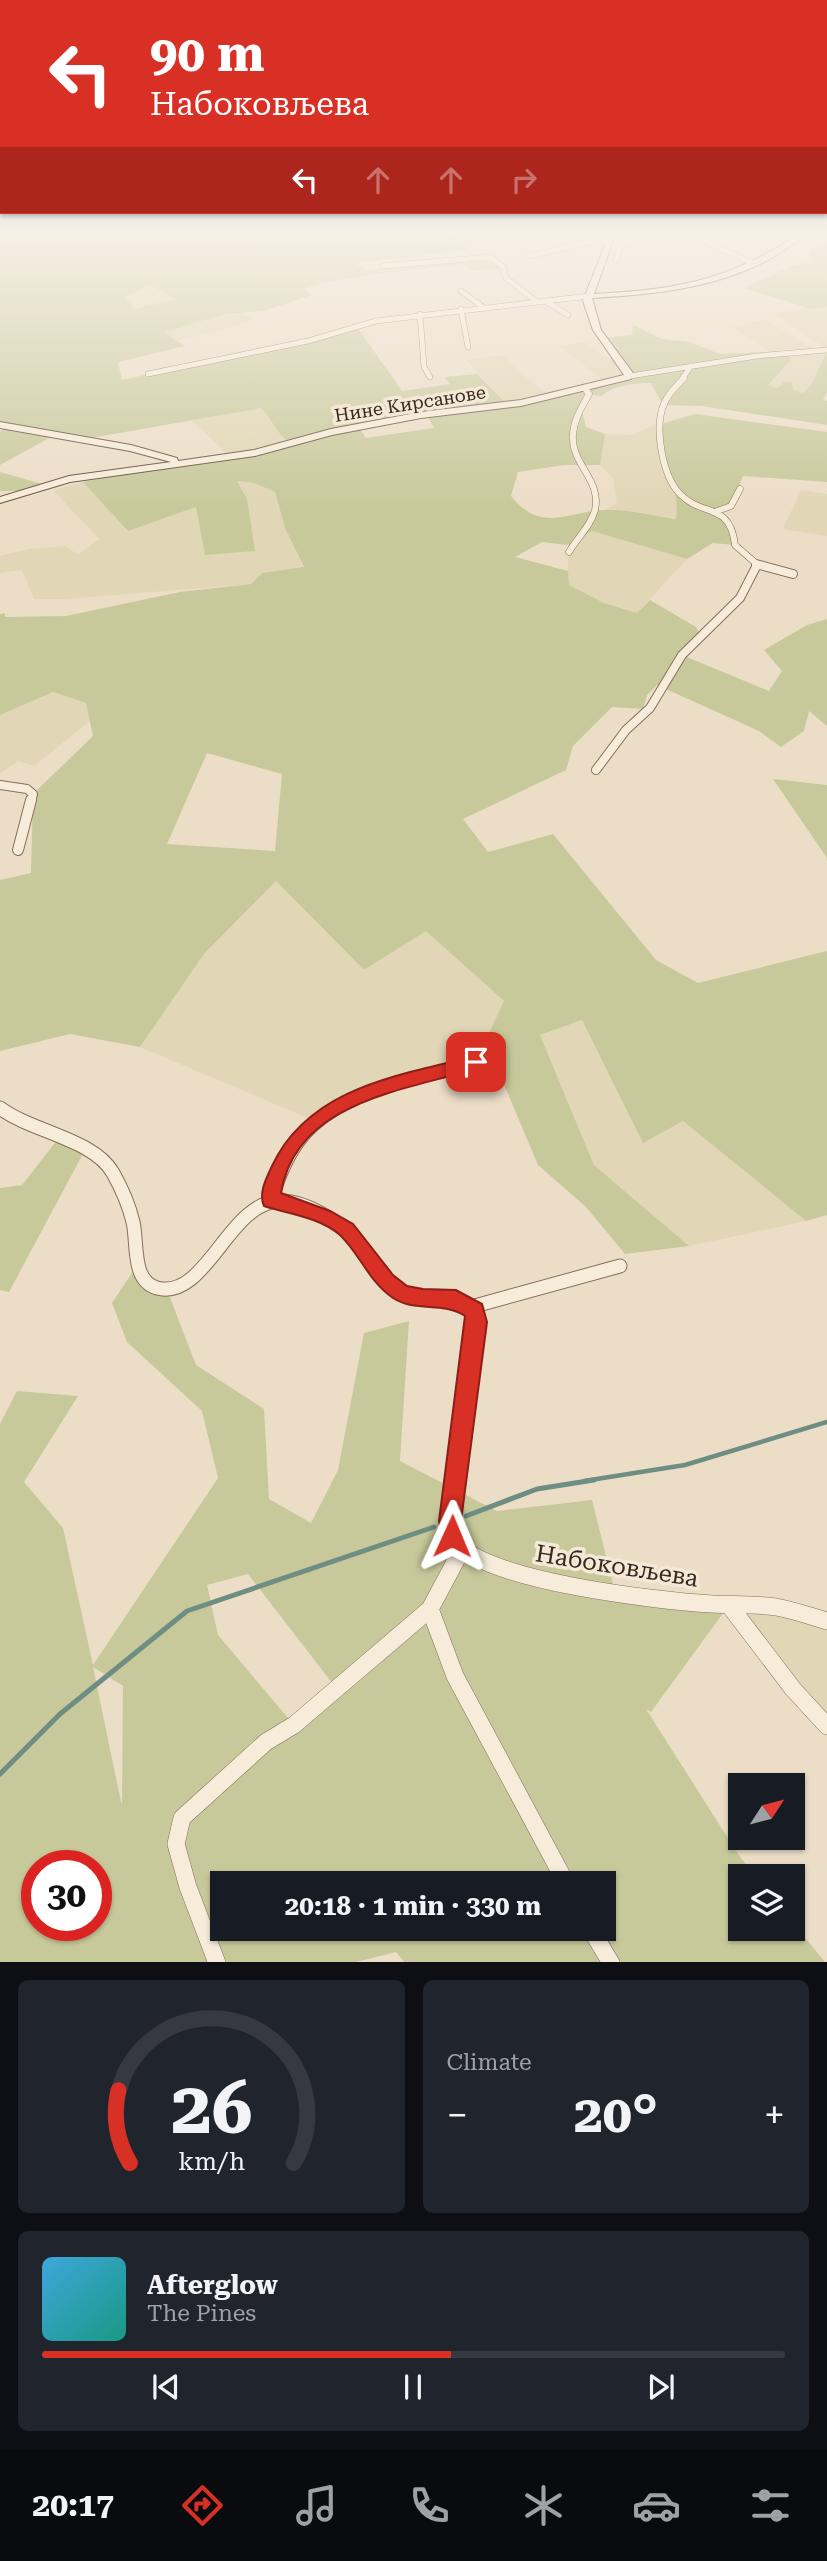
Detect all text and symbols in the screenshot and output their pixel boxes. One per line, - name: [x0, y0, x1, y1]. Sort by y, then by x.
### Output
- text: 90 m: [150, 26, 265, 83]
- icon: left: [35, 28, 126, 119]
- text: Набоковљева: [150, 85, 369, 123]
- icon: left: [286, 161, 324, 199]
- icon: ahead: [359, 161, 397, 199]
- icon: ahead: [432, 161, 470, 199]
- icon: right: [505, 161, 543, 199]
- street label: Нине Кирсанове: [333, 381, 487, 426]
- pin: [446, 1032, 506, 1092]
- icon: arrive: [457, 1043, 495, 1081]
- position arrow: [415, 1499, 489, 1573]
- street label: Набоковљева: [534, 1539, 700, 1593]
- north arrow: [728, 1773, 805, 1850]
- map controls: [728, 1773, 805, 1941]
- speed limit sign: 30: [21, 1850, 112, 1941]
- button: layers: [728, 1864, 805, 1941]
- text: 20:18 · 1 min · 330 m: [285, 1891, 541, 1921]
- text: Climate: [447, 2049, 532, 2076]
- text: 26: [170, 2066, 252, 2151]
- text: 20°: [574, 2084, 658, 2145]
- text: −: [447, 2093, 468, 2137]
- text: +: [764, 2093, 785, 2137]
- text: km/h: [178, 2146, 245, 2175]
- text: Afterglow: [147, 2270, 278, 2300]
- text: The Pines: [147, 2300, 256, 2327]
- icon: previous: [147, 2368, 185, 2406]
- icon: pause: [394, 2368, 432, 2406]
- icon: next: [642, 2368, 680, 2406]
- icon: directions: [178, 2481, 227, 2530]
- icon: music: [292, 2481, 341, 2530]
- icon: phone: [405, 2481, 454, 2530]
- icon: climate: [519, 2481, 568, 2530]
- icon: car: [632, 2481, 681, 2530]
- icon: filters: [746, 2481, 795, 2530]
- text: 20:17: [32, 2486, 114, 2524]

